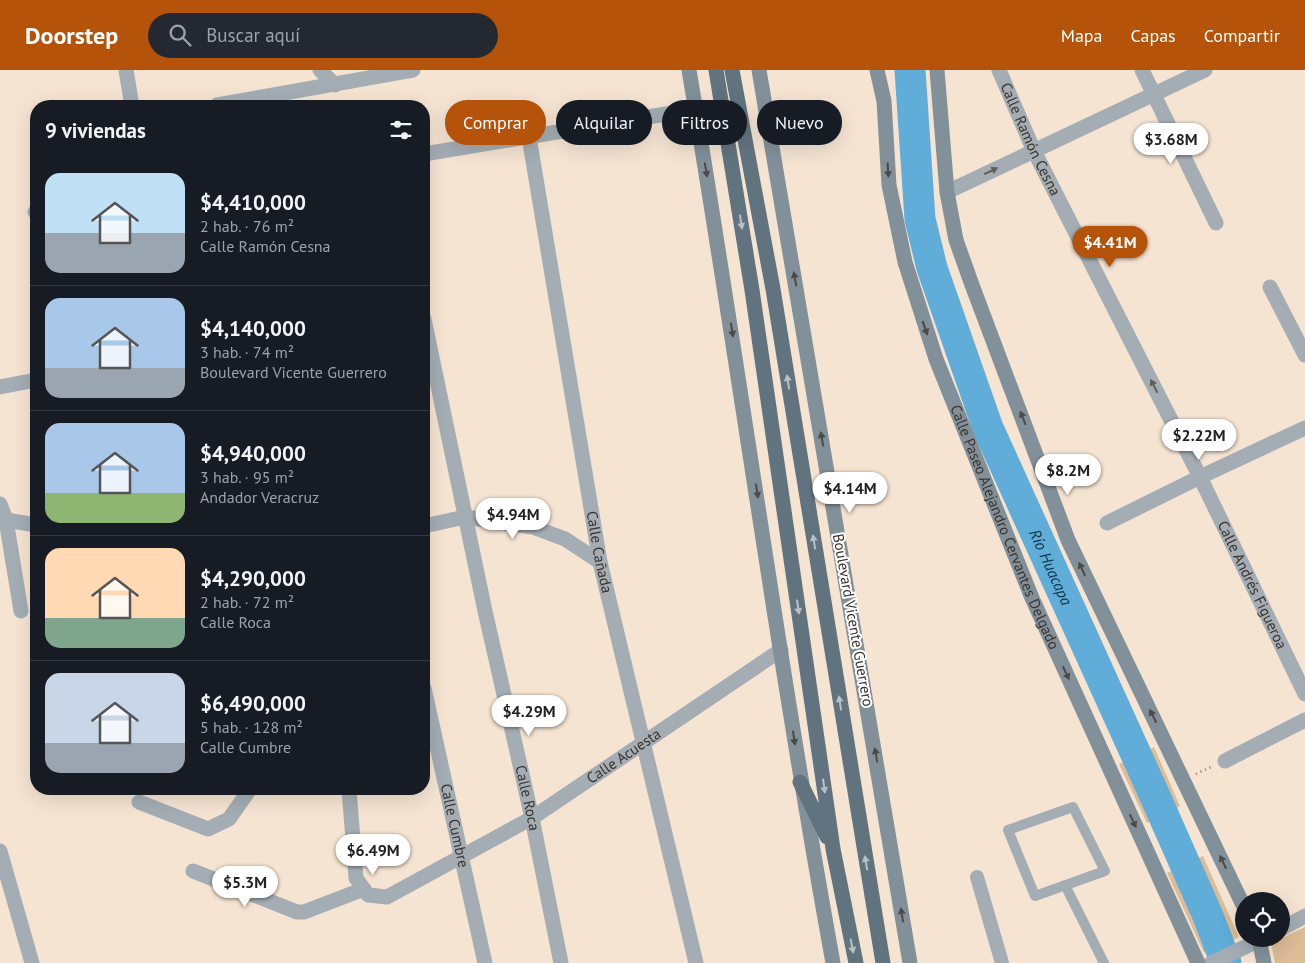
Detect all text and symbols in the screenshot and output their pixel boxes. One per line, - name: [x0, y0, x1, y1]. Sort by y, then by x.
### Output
- search box: [148, 13, 498, 58]
- text: Doorstep: [25, 20, 118, 51]
- icon: search: [166, 21, 194, 49]
- text: Buscar aquí: [206, 23, 300, 47]
- text: Mapa: [1061, 24, 1103, 47]
- text: Capas: [1131, 24, 1176, 47]
- text: Compartir: [1204, 24, 1280, 47]
- street label: Calle Ramón Cesna: [997, 80, 1065, 199]
- chip: Comprar: [445, 100, 546, 145]
- chip: Alquilar: [556, 100, 652, 145]
- chip: Filtros: [662, 100, 747, 145]
- chip: Nuevo: [757, 100, 842, 145]
- icon: filters: [387, 116, 415, 144]
- text: 9 viviendas: [45, 117, 146, 144]
- pin: $3.68M: [1130, 122, 1212, 165]
- text: $3.68M: [1144, 129, 1198, 149]
- one-way arrow: [703, 162, 711, 178]
- one-way arrow: [885, 163, 893, 179]
- one-way arrow: [984, 167, 999, 176]
- text: $4,410,000: [200, 189, 306, 216]
- icon: home: [85, 193, 145, 253]
- one-way arrow: [737, 214, 745, 230]
- text: 2 hab. · 76 m²: [200, 216, 294, 236]
- pin: $4.41M: [1069, 226, 1151, 268]
- text: $4.41M: [1083, 232, 1137, 252]
- text: Calle Ramón Cesna: [200, 236, 331, 256]
- one-way arrow: [790, 271, 798, 287]
- text: $4,140,000: [200, 315, 306, 342]
- icon: home: [85, 318, 145, 378]
- one-way arrow: [921, 321, 929, 336]
- one-way arrow: [728, 323, 736, 339]
- text: 3 hab. · 74 m²: [200, 342, 294, 362]
- text: Boulevard Vicente Guerrero: [200, 362, 387, 382]
- one-way arrow: [784, 374, 792, 390]
- one-way arrow: [1150, 379, 1158, 394]
- street label: Calle Paseo Alejandro Cervantes Delgado: [946, 402, 1064, 652]
- one-way arrow: [1019, 411, 1026, 426]
- pin: $2.22M: [1158, 418, 1240, 461]
- text: $2.22M: [1172, 425, 1226, 445]
- one-way arrow: [818, 431, 826, 447]
- text: $4,940,000: [200, 440, 306, 467]
- icon: home: [85, 443, 145, 503]
- pin: $8.2M: [1033, 454, 1103, 496]
- text: $8.2M: [1046, 460, 1090, 480]
- text: 3 hab. · 95 m²: [200, 467, 294, 487]
- pin: $4.14M: [809, 472, 891, 514]
- text: $4.14M: [823, 478, 877, 498]
- one-way arrow: [753, 483, 761, 499]
- text: Andador Veracruz: [200, 487, 319, 507]
- pin: $4.94M: [472, 498, 554, 540]
- text: $4.94M: [486, 504, 540, 524]
- street label: Calle Cañada: [583, 510, 617, 595]
- street label: Calle Andrés Figueroa: [1214, 518, 1292, 652]
- water label: Río Huacapa: [1025, 526, 1077, 608]
- street label: Boulevard Vicente Guerrero: [829, 532, 878, 708]
- one-way arrow: [809, 534, 817, 550]
- one-way arrow: [1078, 562, 1087, 577]
- text: $4,290,000: [200, 565, 306, 592]
- icon: home: [85, 568, 145, 628]
- text: 2 hab. · 72 m²: [200, 592, 294, 612]
- one-way arrow: [795, 600, 803, 616]
- text: Calle Roca: [200, 612, 271, 632]
- one-way arrow: [1062, 666, 1070, 680]
- text: $6,490,000: [200, 690, 306, 717]
- icon: home: [85, 693, 145, 753]
- pin: $4.29M: [488, 694, 570, 737]
- one-way arrow: [835, 695, 843, 711]
- text: $4.29M: [502, 701, 556, 721]
- one-way arrow: [1149, 709, 1157, 723]
- text: 5 hab. · 128 m²: [200, 717, 303, 737]
- street label: Calle Acuesta: [583, 724, 664, 788]
- one-way arrow: [790, 730, 798, 746]
- text: Calle Cumbre: [200, 737, 291, 757]
- one-way arrow: [871, 746, 879, 762]
- street label: Calle Roca: [511, 763, 544, 832]
- one-way arrow: [821, 778, 829, 794]
- street label: Calle Cumbre: [436, 782, 474, 869]
- one-way arrow: [1130, 814, 1138, 828]
- pin: $6.49M: [332, 834, 414, 876]
- text: $6.49M: [346, 840, 400, 860]
- one-way arrow: [862, 855, 870, 871]
- one-way arrow: [1219, 855, 1227, 869]
- pin: $5.3M: [210, 866, 280, 908]
- text: $5.3M: [223, 872, 267, 892]
- map controls: [1235, 892, 1290, 947]
- button: locate: [1235, 892, 1290, 947]
- one-way arrow: [898, 907, 906, 923]
- one-way arrow: [849, 938, 857, 954]

